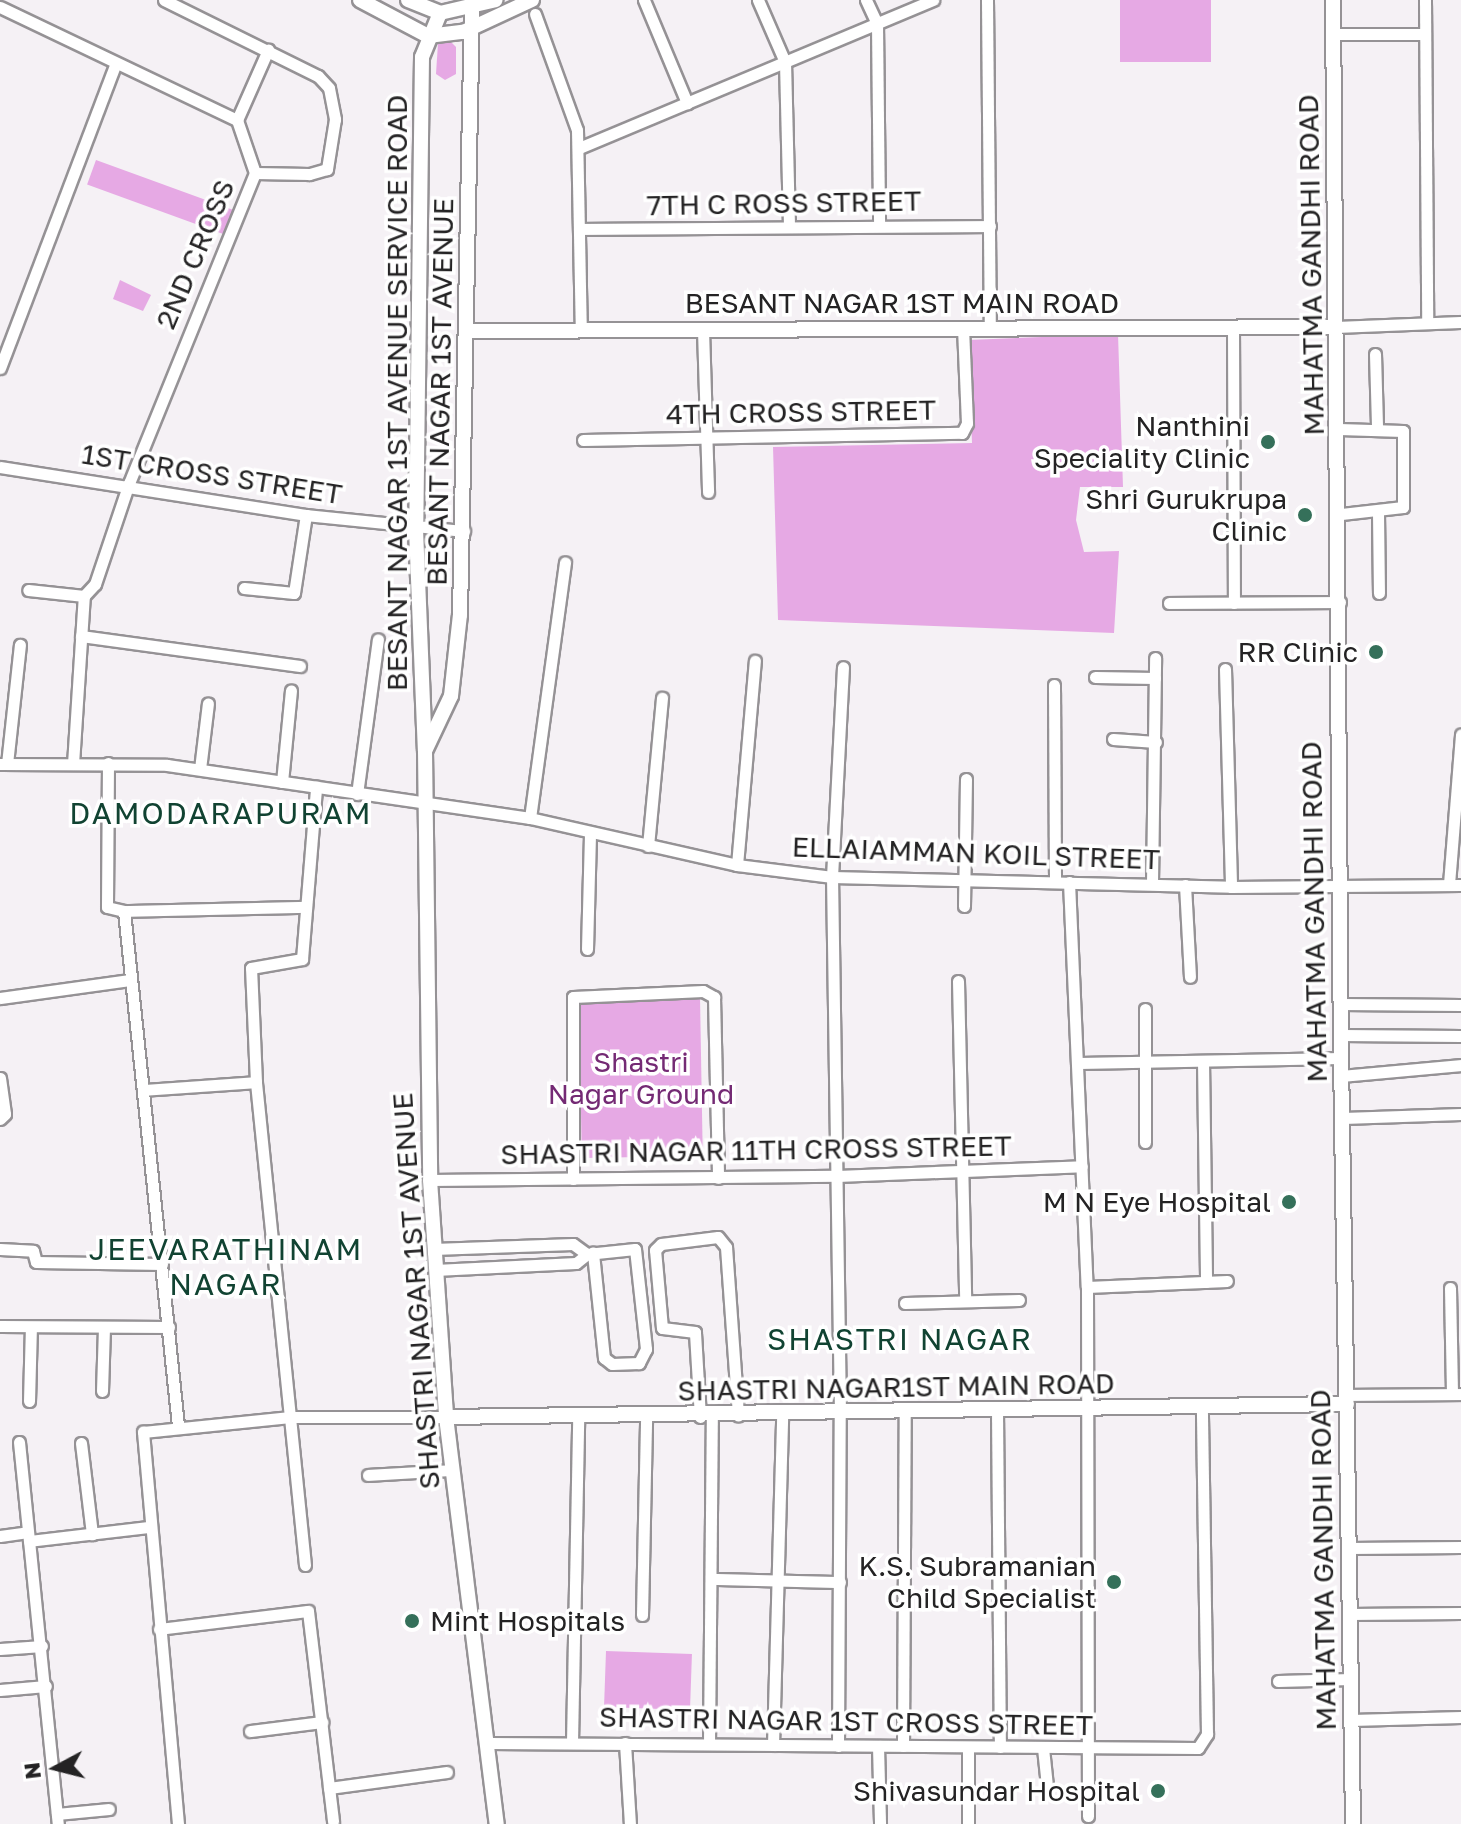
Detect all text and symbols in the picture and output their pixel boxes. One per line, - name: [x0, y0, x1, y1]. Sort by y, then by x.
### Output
- street label: MAHATMA GANDHI ROAD: [1291, 94, 1331, 436]
- street label: BESANT NAGAR 1ST AVENUE SERVICE ROAD: [380, 95, 414, 691]
- street label: 2ND CROSS: [149, 174, 241, 334]
- street label: 7TH C ROSS STREET: [646, 184, 922, 222]
- street label: BESANT NAGAR 1ST AVENUE: [420, 198, 460, 586]
- street label: BESANT NAGAR 1ST MAIN ROAD: [685, 286, 1119, 320]
- street label: 4TH CROSS STREET: [666, 393, 936, 431]
- place label: Nanthini Speciality Clinic: [1034, 409, 1250, 475]
- marker: Nanthini Speciality Clinic: [1257, 431, 1279, 453]
- street label: 1ST CROSS STREET: [79, 437, 345, 511]
- place label: Shri Gurukrupa Clinic: [1085, 482, 1287, 548]
- marker: Shri Gurukrupa Clinic: [1294, 504, 1316, 526]
- place label: RR Clinic: [1237, 635, 1358, 669]
- marker: RR Clinic: [1365, 641, 1387, 663]
- street label: MAHATMA GANDHI ROAD: [1294, 741, 1334, 1083]
- district label: DAMODARAPURAM: [69, 795, 373, 831]
- street label: ELLAIAMMAN KOIL STREET: [791, 830, 1161, 876]
- park label: Shastri Nagar Ground: [548, 1045, 734, 1111]
- street label: SHASTRI NAGAR 1ST AVENUE: [385, 1092, 447, 1490]
- street label: SHASTRI NAGAR 11TH CROSS STREET: [500, 1129, 1012, 1171]
- place label: M N Eye Hospital: [1043, 1185, 1271, 1219]
- marker: M N Eye Hospital: [1278, 1191, 1300, 1213]
- district label: JEEVARATHINAM NAGAR: [89, 1231, 363, 1302]
- district label: SHASTRI NAGAR: [767, 1321, 1033, 1357]
- street label: SHASTRI NAGAR1ST MAIN ROAD: [677, 1366, 1115, 1408]
- street label: MAHATMA GANDHI ROAD: [1303, 1389, 1343, 1731]
- place label: K.S. Subramanian Child Specialist: [859, 1549, 1096, 1615]
- marker: K.S. Subramanian Child Specialist: [1103, 1571, 1125, 1593]
- place label: Mint Hospitals: [430, 1604, 625, 1638]
- marker: Mint Hospitals: [401, 1610, 423, 1632]
- street label: SHASTRI NAGAR 1ST CROSS STREET: [599, 1700, 1093, 1742]
- north arrow: [16, 1728, 96, 1808]
- text: N: [17, 1761, 46, 1781]
- place label: Shivasundar Hospital: [853, 1774, 1140, 1808]
- marker: Shivasundar Hospital: [1147, 1780, 1169, 1802]

